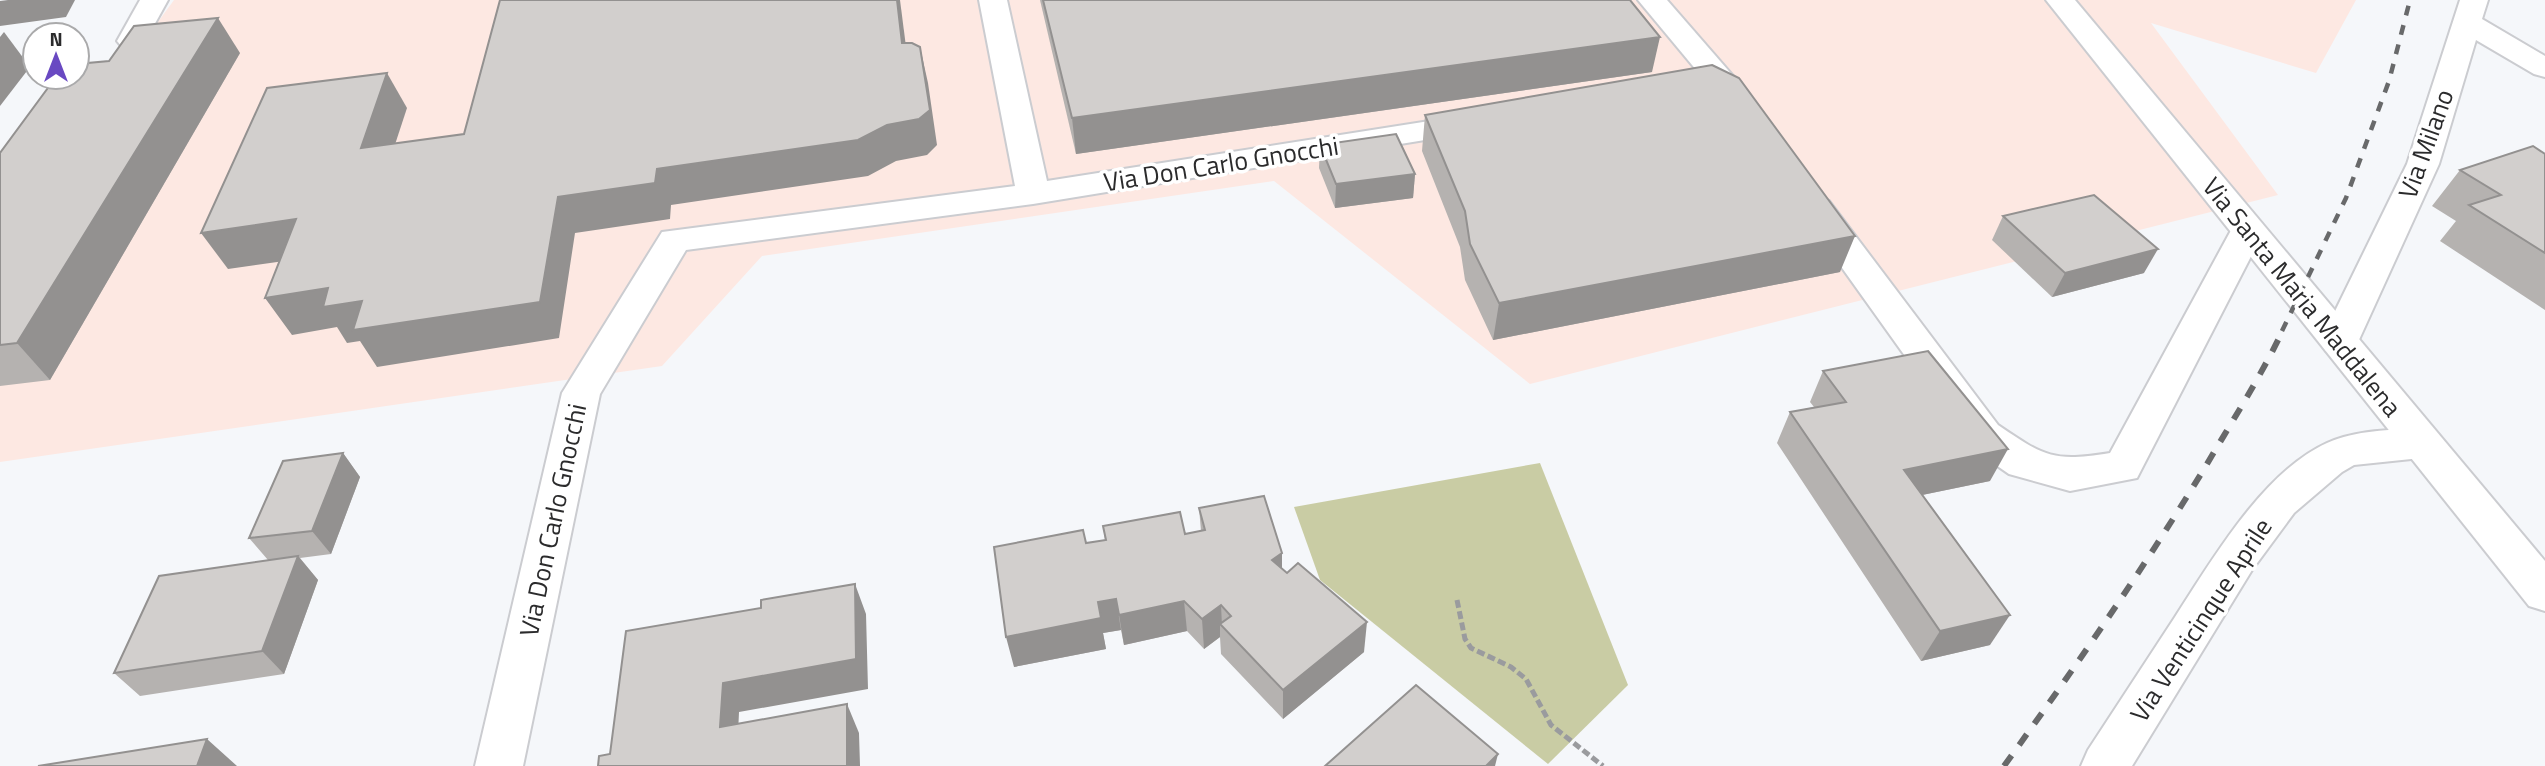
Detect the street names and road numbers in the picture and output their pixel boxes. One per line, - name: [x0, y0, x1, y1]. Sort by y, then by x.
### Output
- street label: Via Milano: [2388, 84, 2463, 204]
- street label: Via Don Carlo Gnocchi: [1101, 126, 1341, 201]
- street label: Via Santa Maria Maddalena: [2193, 169, 2411, 425]
- street label: Via Don Carlo Gnocchi: [509, 400, 596, 640]
- street label: Via Venticinque Aprile: [2120, 510, 2281, 729]

